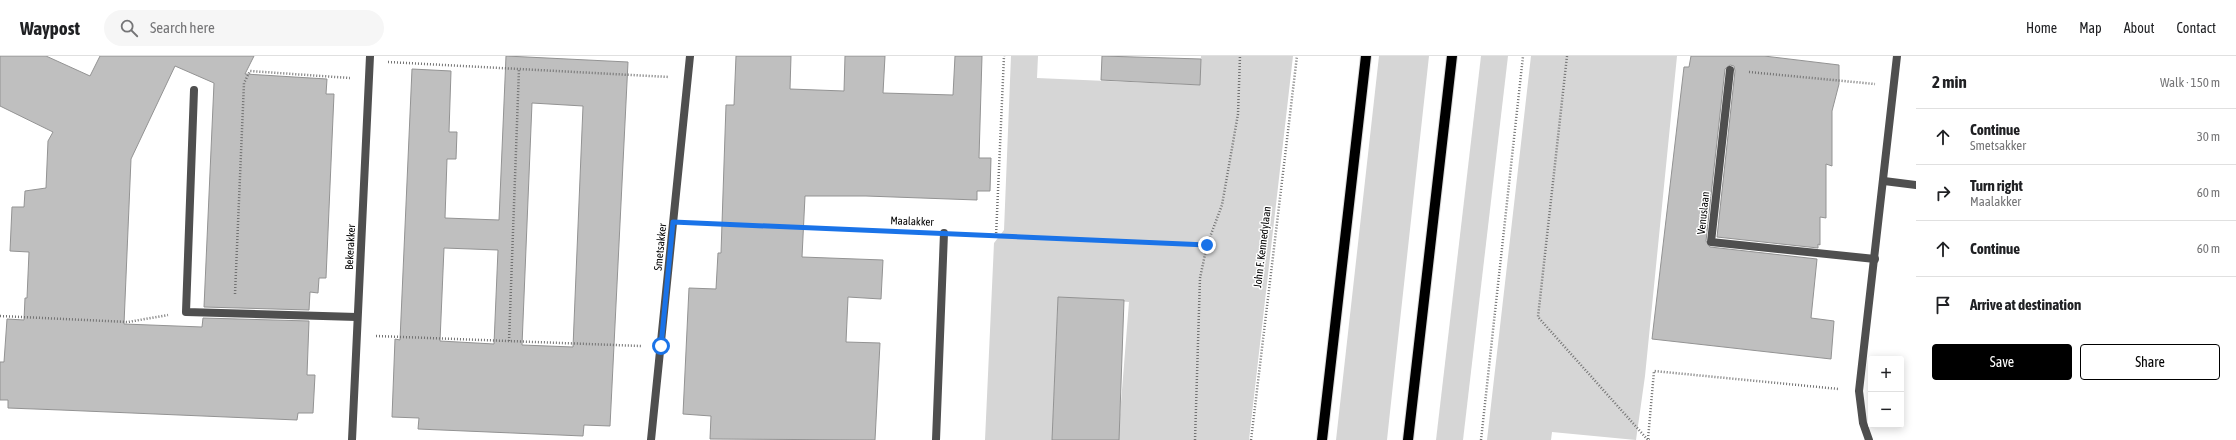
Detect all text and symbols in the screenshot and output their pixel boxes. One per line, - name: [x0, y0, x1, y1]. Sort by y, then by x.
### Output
- search box: [104, 10, 384, 46]
- text: Waypost: [20, 17, 80, 39]
- icon: search: [118, 17, 140, 39]
- text: Search here: [150, 19, 215, 36]
- text: Home: [2026, 20, 2057, 36]
- text: Map: [2079, 20, 2102, 36]
- text: About: [2124, 20, 2155, 36]
- text: Contact: [2177, 20, 2216, 36]
- text: 2 min: [1932, 72, 1967, 92]
- text: Walk · 150 m: [2160, 75, 2220, 90]
- text: Continue: [1970, 121, 2020, 138]
- icon: ahead: [1932, 126, 1954, 148]
- text: 30 m: [2197, 129, 2220, 144]
- text: Smetsakker: [1970, 138, 2026, 153]
- text: Turn right: [1970, 177, 2023, 194]
- icon: right: [1932, 182, 1954, 204]
- text: 60 m: [2197, 185, 2220, 200]
- street label: Venuslaan: [1695, 191, 1711, 235]
- text: Maalakker: [1970, 194, 2021, 209]
- street label: John F. Kennedylaan: [1251, 205, 1273, 289]
- street label: Maalakker: [890, 214, 935, 228]
- street label: Smetsakker: [652, 222, 669, 271]
- street label: Bekerakker: [343, 223, 357, 270]
- route end: [1198, 236, 1216, 254]
- icon: ahead: [1932, 238, 1954, 260]
- text: Continue: [1970, 240, 2020, 257]
- text: 60 m: [2197, 241, 2220, 256]
- icon: arrive: [1932, 294, 1954, 316]
- text: Arrive at destination: [1970, 296, 2081, 313]
- route start: [652, 337, 670, 355]
- button: Save: [1932, 344, 2072, 380]
- button: Share: [2080, 344, 2220, 380]
- map controls: [1868, 356, 1904, 428]
- button: +: [1868, 356, 1904, 392]
- button: −: [1868, 392, 1904, 428]

